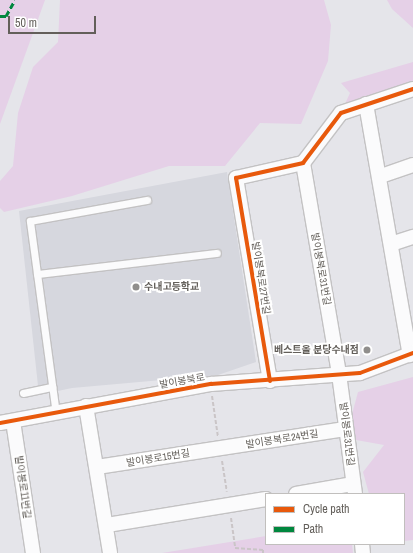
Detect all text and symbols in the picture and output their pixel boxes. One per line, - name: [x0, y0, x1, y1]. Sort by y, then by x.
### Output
- scale bar: [10, 8, 98, 34]
- text: 50 m: [15, 15, 37, 31]
- street label: 발이봉북로31번길: [309, 232, 333, 306]
- street label: 발이봉북로27번길: [249, 241, 273, 315]
- place label: 수내고등학교: [144, 281, 199, 293]
- marker: 수내고등학교: [131, 282, 141, 292]
- place label: 베스트올 분당수내점: [274, 344, 359, 356]
- marker: 베스트올 분당수내점: [362, 345, 372, 355]
- street label: 발이봉북로: [158, 371, 206, 391]
- street label: 발이봉로31번길: [337, 401, 357, 467]
- street label: 발이봉북로24번길: [245, 427, 319, 451]
- street label: 발이봉로15번길: [125, 447, 191, 469]
- street label: 발이봉로11번길: [13, 455, 33, 519]
- legend: [265, 493, 405, 545]
- text: Cycle path: [303, 501, 350, 517]
- text: Path: [303, 521, 323, 537]

